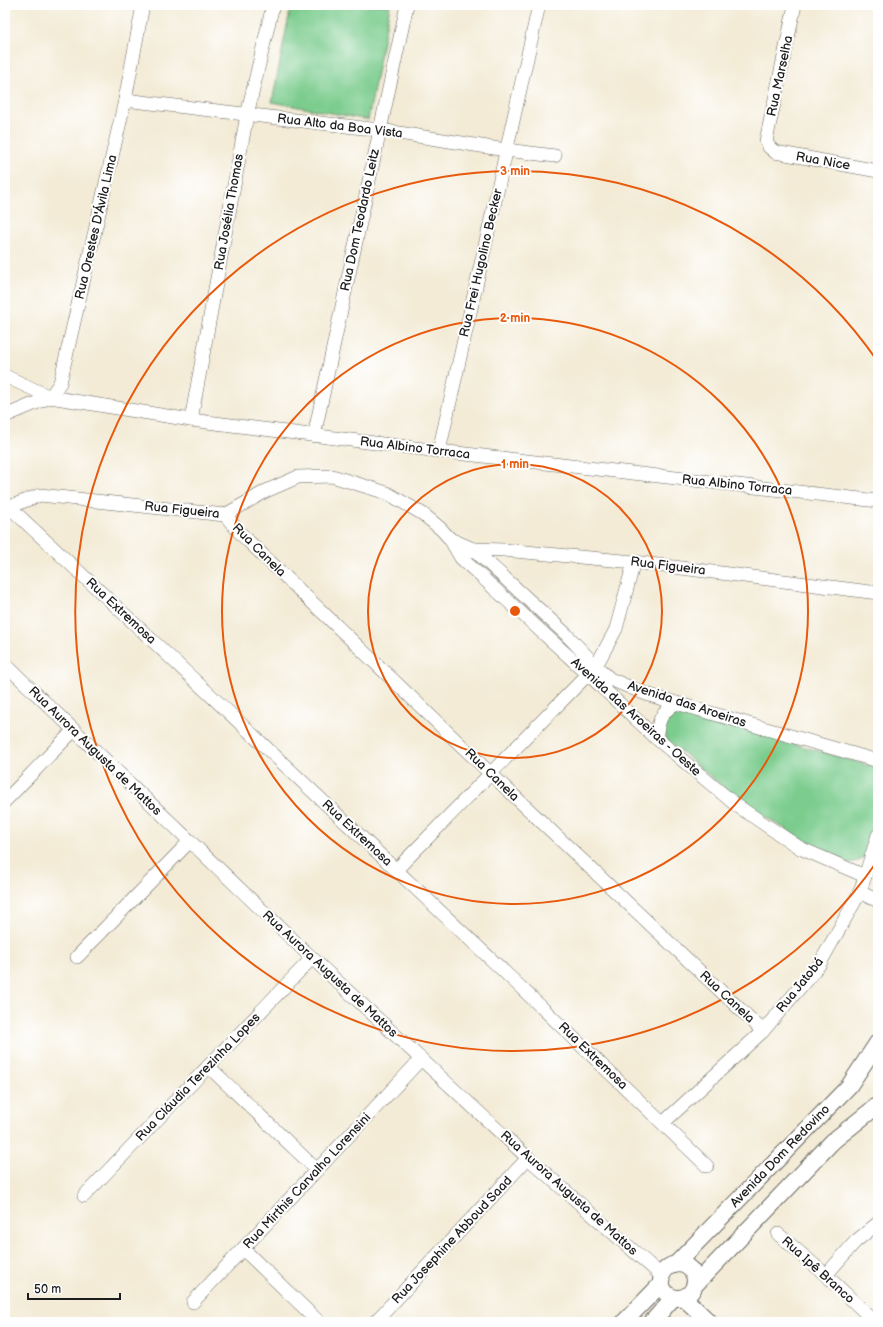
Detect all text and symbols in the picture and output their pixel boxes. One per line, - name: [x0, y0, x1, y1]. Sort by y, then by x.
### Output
- street label: Rua Marselha: [764, 34, 796, 118]
- street label: Rua Alto da Boa Vista: [276, 110, 404, 142]
- street label: Rua Dom Teodardo Leitz: [337, 147, 383, 293]
- street label: Rua Nice: [795, 148, 852, 174]
- street label: Rua Josélia Thomas: [211, 152, 247, 271]
- street label: Rua Orestes D'Ávila Lima: [71, 153, 120, 301]
- text: 3 min: [500, 164, 530, 179]
- street label: Rua Frei Hugolino Becker: [456, 187, 506, 339]
- text: 2 min: [500, 311, 530, 326]
- street label: Rua Albino Torraca: [359, 433, 471, 463]
- text: 1 min: [501, 457, 529, 472]
- street label: Rua Albino Torraca: [681, 471, 793, 499]
- street label: Rua Figueira: [144, 498, 220, 522]
- street label: Rua Canela: [229, 520, 289, 580]
- street label: Rua Figueira: [630, 553, 706, 579]
- street label: Rua Extremosa: [83, 574, 159, 648]
- centre of rings: [508, 604, 522, 618]
- street label: Avenida das Aroeiras - Oeste: [568, 654, 705, 780]
- street label: Avenida das Aroeiras: [626, 677, 749, 731]
- street label: Rua Aurora Augusta de Mattos: [25, 683, 165, 819]
- street label: Rua Canela: [462, 745, 522, 805]
- street label: Rua Extremosa: [319, 796, 395, 870]
- street label: Rua Aurora Augusta de Mattos: [259, 907, 401, 1041]
- street label: Rua Jatobá: [773, 954, 827, 1016]
- street label: Rua Canela: [696, 968, 758, 1026]
- street label: Rua Cláudia Terezinha Lopes: [132, 1009, 264, 1144]
- street label: Rua Extremosa: [555, 1019, 631, 1093]
- street label: Avenida Dom Redovino: [727, 1101, 833, 1211]
- street label: Rua Mirthis Carvalho Lorensini: [240, 1110, 374, 1252]
- street label: Rua Aurora Augusta de Mattos: [497, 1127, 641, 1259]
- street label: Rua Josephine Abboud Saad: [389, 1173, 515, 1307]
- street label: Rua Ipê Branco: [778, 1233, 858, 1307]
- scale bar: [28, 1275, 120, 1301]
- text: 50 m: [34, 1282, 61, 1297]

